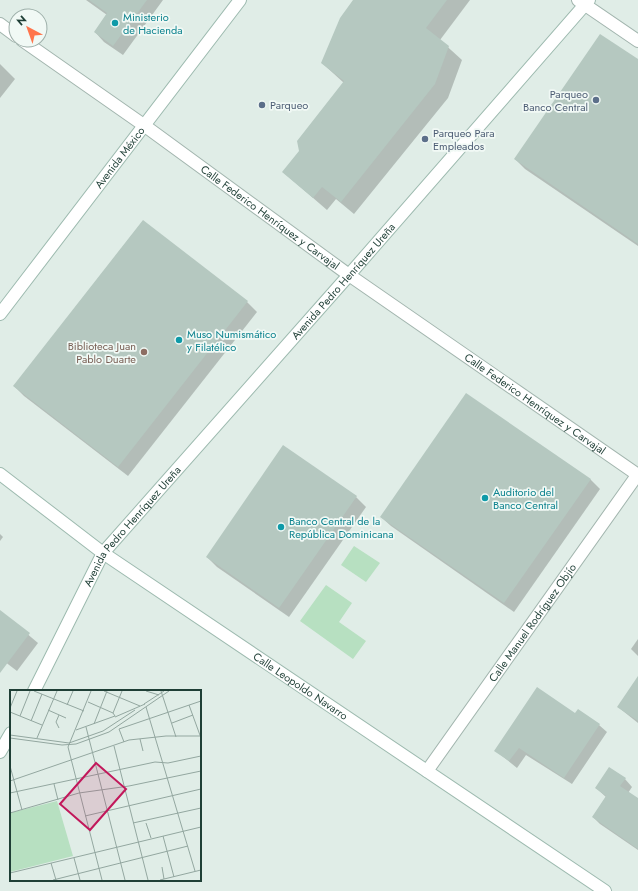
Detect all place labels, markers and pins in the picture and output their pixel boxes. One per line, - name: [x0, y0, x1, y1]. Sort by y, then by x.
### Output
- place label: Ministerio de Hacienda: [123, 9, 183, 38]
- marker: Ministerio de Hacienda: [110, 18, 120, 28]
- place label: Parqueo Banco Central: [523, 86, 588, 115]
- marker: Parqueo Banco Central: [591, 95, 601, 105]
- place label: Parqueo: [270, 97, 308, 113]
- marker: Parqueo: [257, 100, 267, 110]
- place label: Parqueo Para Empleados: [433, 125, 495, 154]
- marker: Parqueo Para Empleados: [420, 134, 430, 144]
- place label: Muso Numismático y Filatélico: [187, 326, 276, 355]
- marker: Muso Numismático y Filatélico: [174, 335, 184, 345]
- place label: Biblioteca Juan Pablo Duarte: [68, 338, 136, 367]
- marker: Biblioteca Juan Pablo Duarte: [139, 347, 149, 357]
- place label: Auditorio del Banco Central: [493, 484, 558, 513]
- marker: Auditorio del Banco Central: [480, 493, 490, 503]
- place label: Banco Central de la República Dominicana: [289, 513, 394, 542]
- marker: Banco Central de la República Dominicana: [276, 522, 286, 532]

